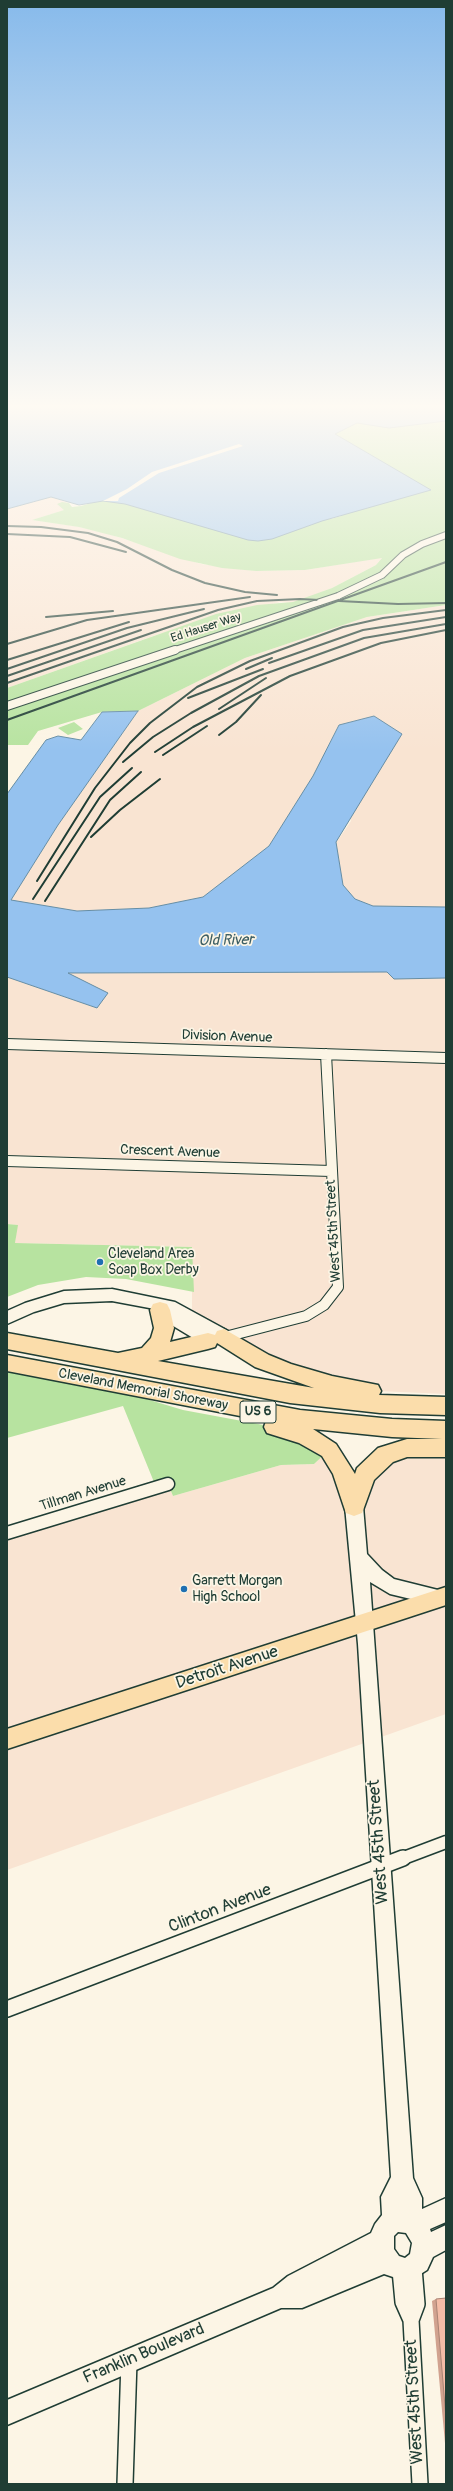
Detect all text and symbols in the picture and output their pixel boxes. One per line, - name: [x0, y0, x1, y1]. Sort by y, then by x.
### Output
- street label: Ed Hauser Way: [169, 610, 243, 646]
- water label: Old River: [198, 932, 254, 950]
- street label: Division Avenue: [181, 1027, 273, 1047]
- street label: Crescent Avenue: [120, 1142, 220, 1162]
- street label: West 45th Street: [323, 1179, 345, 1283]
- place label: Cleveland Area Soap Box Derby: [108, 1246, 199, 1278]
- marker: Cleveland Area Soap Box Derby: [95, 1257, 105, 1267]
- street label: Cleveland Memorial Shoreway: [57, 1365, 229, 1415]
- road number: US 6: [240, 1401, 276, 1423]
- street label: Tillman Avenue: [38, 1473, 128, 1515]
- place label: Garrett Morgan High School: [192, 1573, 282, 1606]
- marker: Garrett Morgan High School: [179, 1584, 189, 1594]
- street label: Detroit Avenue: [173, 1642, 281, 1694]
- street label: West 45th Street: [364, 1779, 394, 1905]
- street label: Clinton Avenue: [166, 1880, 274, 1938]
- street label: Franklin Boulevard: [80, 2319, 208, 2389]
- street label: West 45th Street: [402, 2339, 428, 2465]

